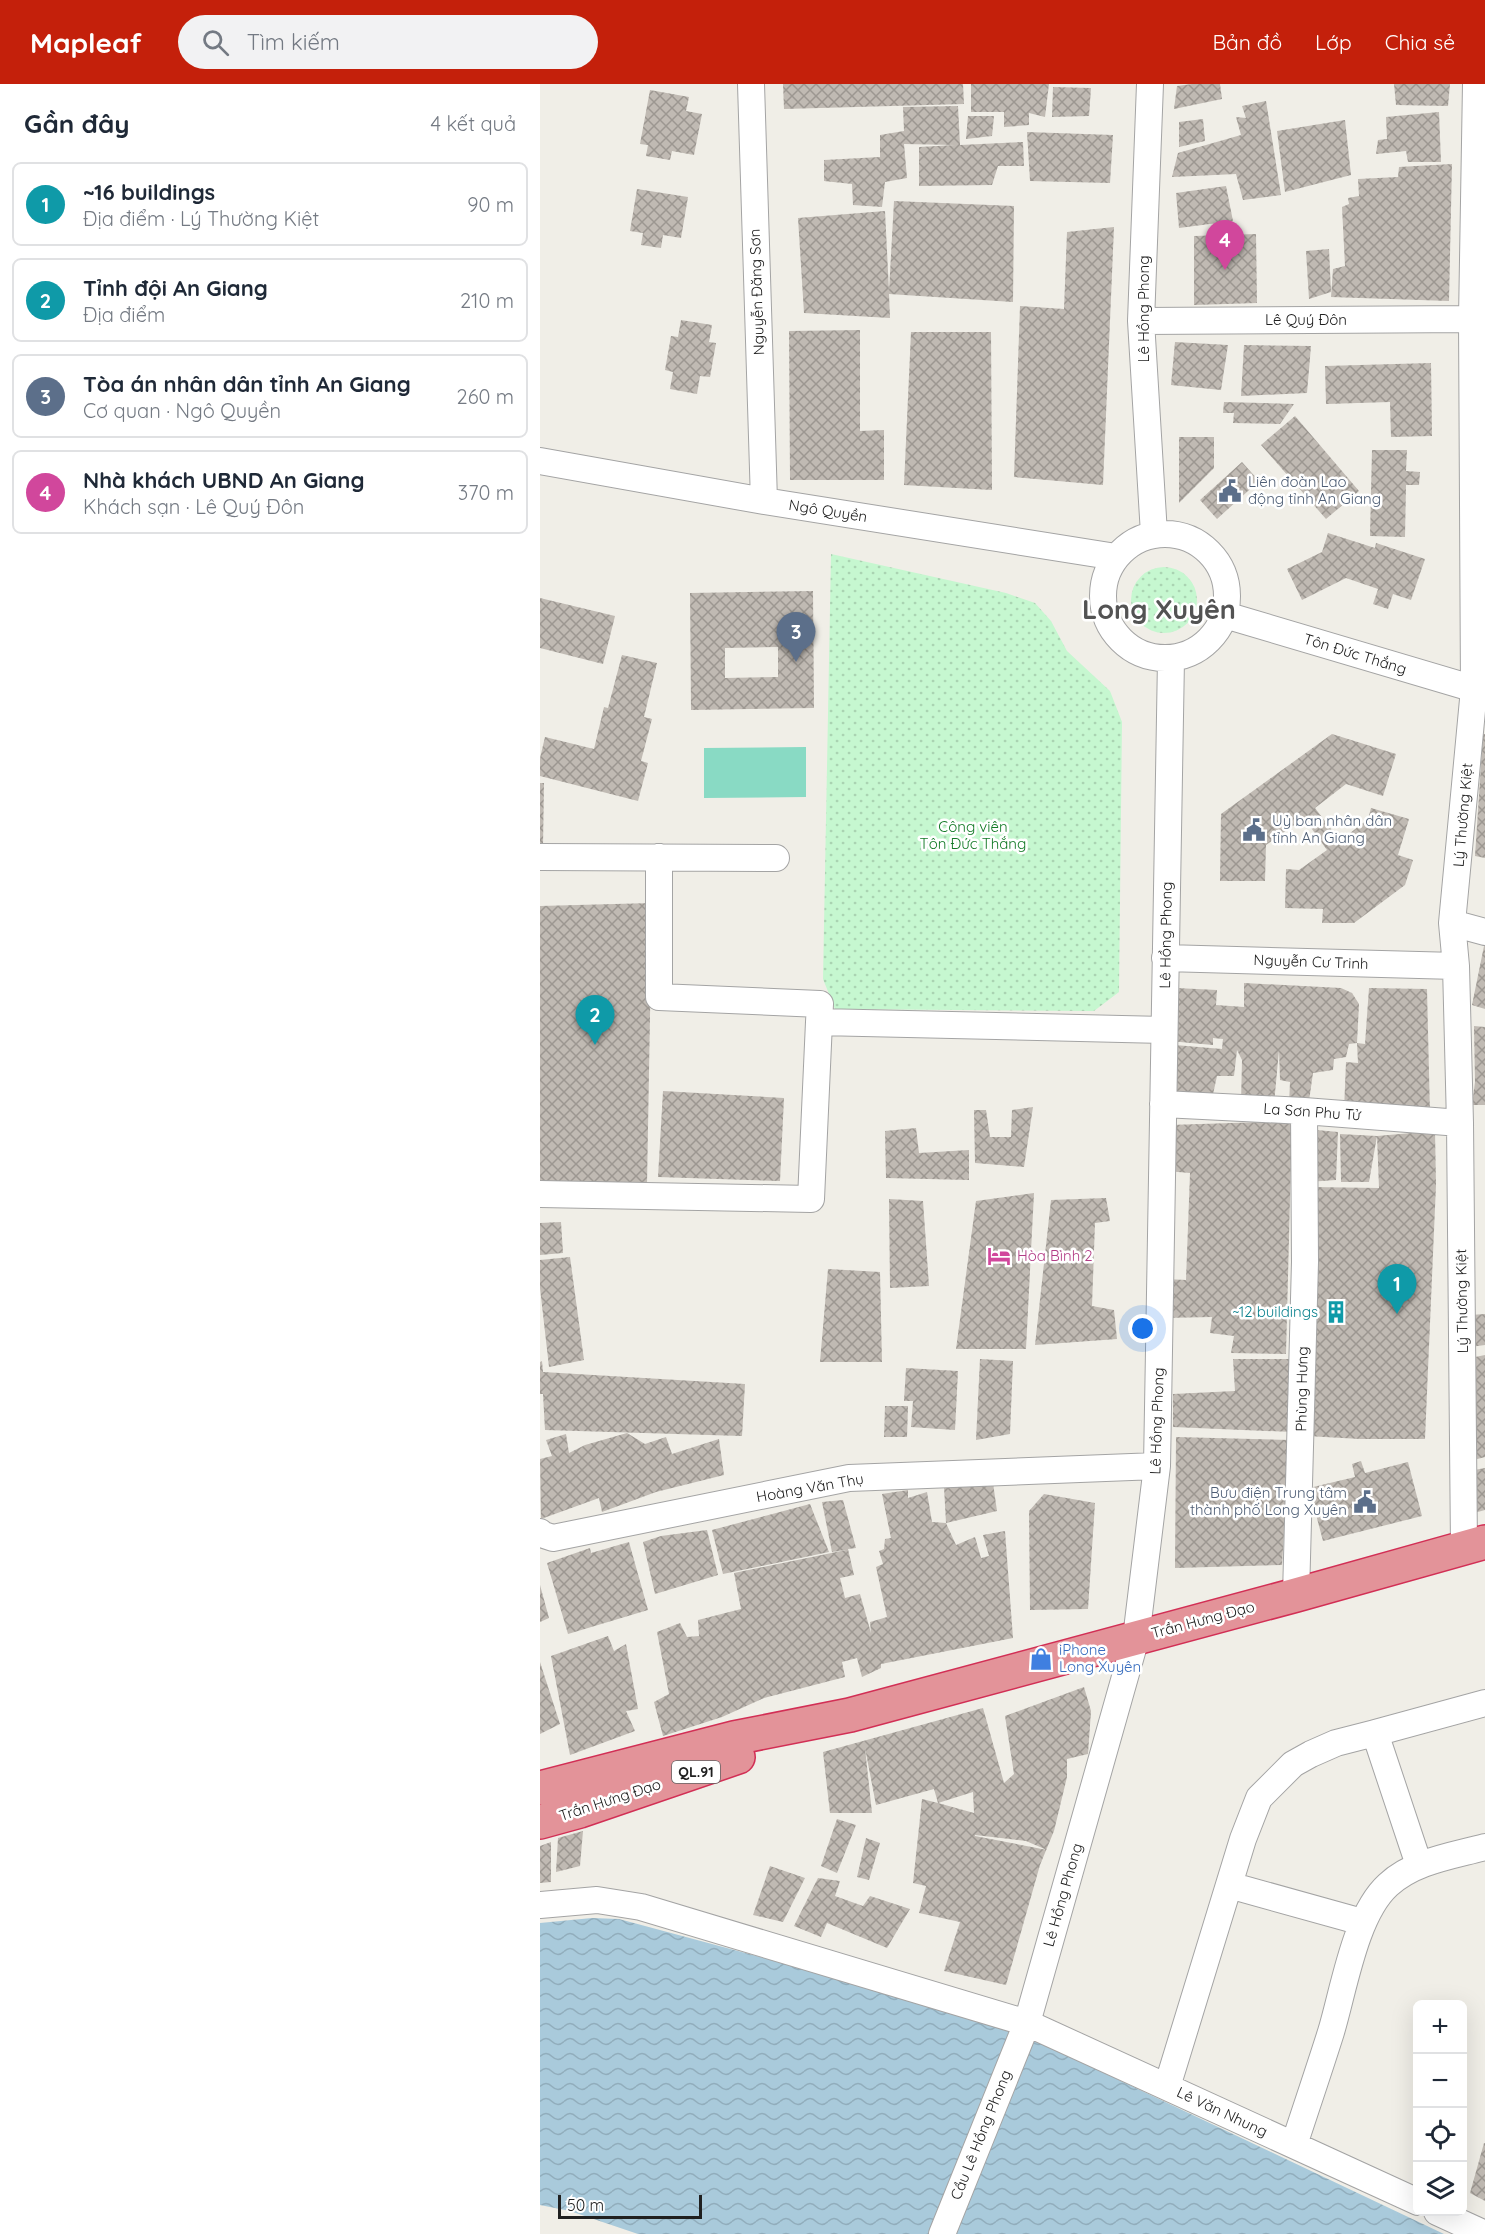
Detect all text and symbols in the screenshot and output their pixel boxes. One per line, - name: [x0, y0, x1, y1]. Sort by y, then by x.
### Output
- search box: [178, 15, 598, 69]
- text: Mapleaf: [30, 25, 142, 60]
- icon: search: [199, 26, 232, 59]
- text: Tìm kiếm: [247, 28, 340, 56]
- text: Bản đồ: [1212, 29, 1282, 55]
- text: Lớp: [1315, 29, 1352, 55]
- text: Chia sẻ: [1385, 29, 1455, 55]
- text: Gần đây: [24, 107, 129, 140]
- text: 4 kết quả: [431, 111, 516, 136]
- text: ~16 buildings: [83, 178, 215, 206]
- text: 1: [42, 192, 49, 217]
- text: 90 m: [467, 192, 514, 217]
- text: Địa điểm · Lý Thường Kiệt: [83, 206, 319, 231]
- pin: 4: [1206, 220, 1244, 270]
- street label: Nguyễn Đăng Sơn: [745, 228, 768, 356]
- street label: Lê Hồng Phong: [1134, 255, 1153, 363]
- text: Tỉnh đội An Giang: [83, 274, 268, 302]
- text: 2: [40, 288, 51, 313]
- text: 210 m: [460, 288, 514, 313]
- text: Địa điểm: [83, 302, 165, 327]
- street label: Lê Quý Đôn: [1265, 310, 1347, 329]
- text: Tòa án nhân dân tỉnh An Giang: [83, 370, 411, 398]
- text: 3: [40, 384, 51, 409]
- text: 260 m: [457, 384, 514, 409]
- text: Cơ quan · Ngô Quyền: [83, 398, 281, 423]
- text: Nhà khách UBND An Giang: [83, 466, 364, 494]
- place label: Liên đoàn Lao động tỉnh An Giang: [1248, 472, 1381, 508]
- public building icon: Liên đoàn Lao động tỉnh An Giang: [1217, 478, 1243, 504]
- text: 4: [40, 480, 51, 505]
- text: 370 m: [458, 480, 514, 505]
- text: Khách sạn · Lê Quý Đôn: [83, 494, 304, 519]
- street label: Ngô Quyền: [787, 495, 869, 526]
- district label: Long Xuyên: [1082, 592, 1236, 626]
- pin: 3: [776, 612, 816, 662]
- street label: Tôn Đức Thắng: [1301, 629, 1409, 678]
- street label: Lý Thường Kiệt: [1448, 762, 1477, 868]
- place label: Uỷ ban nhân dân tỉnh An Giang: [1272, 811, 1392, 847]
- park label: Công viên Tôn Đức Thắng: [920, 817, 1026, 853]
- public building icon: Uỷ ban nhân dân tỉnh An Giang: [1241, 817, 1267, 843]
- street label: Lê Hồng Phong: [1155, 881, 1176, 989]
- street label: Nguyễn Cư Trinh: [1253, 950, 1369, 973]
- pin: 2: [576, 996, 614, 1045]
- street label: La Sơn Phu Tử: [1263, 1099, 1363, 1124]
- hotel icon: Hòa Bình 2: [986, 1243, 1012, 1269]
- place label: Hòa Bình 2: [1017, 1246, 1093, 1265]
- street label: Lý Thường Kiệt: [1451, 1249, 1472, 1353]
- pin: 1: [1378, 1264, 1416, 1314]
- building icon: ~12 buildings: [1323, 1299, 1349, 1325]
- place label: ~12 buildings: [1232, 1302, 1318, 1321]
- your location: [1128, 1314, 1157, 1343]
- street label: Phùng Hưng: [1291, 1346, 1312, 1432]
- street label: Lê Hồng Phong: [1145, 1367, 1168, 1475]
- street label: Hoàng Văn Thụ: [755, 1469, 865, 1506]
- place label: Bưu điện Trung tâm thành phố Long Xuyên: [1190, 1483, 1347, 1519]
- public building icon: Bưu điện Trung tâm thành phố Long Xuyên: [1352, 1489, 1378, 1515]
- street label: Trần Hưng Đạo: [1149, 1597, 1257, 1642]
- place label: iPhone Long Xuyên: [1059, 1640, 1141, 1676]
- shop icon: iPhone Long Xuyên: [1028, 1646, 1054, 1672]
- road number: QL.91: [672, 1761, 720, 1783]
- street label: Trần Hưng Đạo: [556, 1774, 663, 1825]
- street label: Lê Hồng Phong: [1039, 1841, 1086, 1949]
- map controls: [1413, 2000, 1467, 2216]
- button: +: [1413, 2000, 1467, 2054]
- button: −: [1413, 2054, 1467, 2108]
- street label: Cầu Lê Hồng Phong: [946, 2067, 1015, 2203]
- street label: Lê Văn Nhung: [1174, 2082, 1271, 2141]
- button: locate: [1413, 2108, 1467, 2162]
- button: layers: [1413, 2162, 1467, 2216]
- scale bar: [558, 2192, 702, 2220]
- text: 50 m: [567, 2195, 604, 2215]

